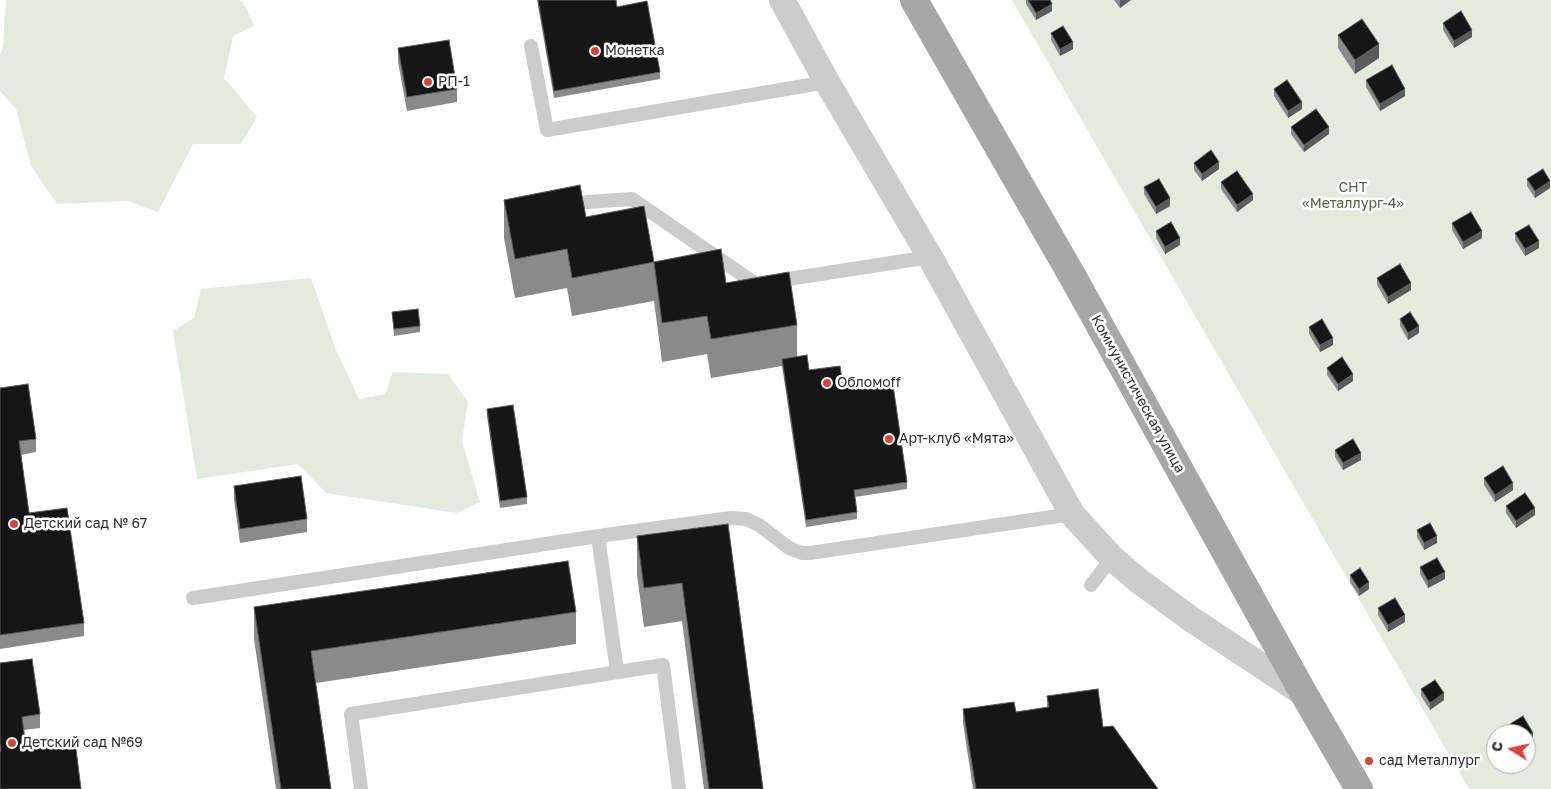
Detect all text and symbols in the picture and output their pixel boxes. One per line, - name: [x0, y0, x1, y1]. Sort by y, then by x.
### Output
- place label: Монетка: [605, 43, 665, 59]
- marker: Монетка: [589, 45, 601, 57]
- place label: РП-1: [438, 74, 470, 90]
- marker: РП-1: [422, 76, 434, 88]
- park label: СНТ «Металлург-4»: [1302, 180, 1404, 212]
- street label: Коммунистическая улица: [1088, 312, 1188, 476]
- place label: Обломоff: [837, 375, 901, 391]
- marker: Обломоff: [821, 377, 833, 389]
- place label: Арт-клуб «Мята»: [899, 431, 1014, 447]
- marker: Арт-клуб «Мята»: [883, 433, 895, 445]
- place label: Детский сад № 67: [24, 516, 147, 532]
- marker: Детский сад № 67: [8, 518, 20, 530]
- north arrow: [1486, 724, 1536, 774]
- place label: Детский сад №69: [22, 735, 143, 751]
- marker: Детский сад №69: [6, 737, 18, 749]
- text: С: [1487, 740, 1506, 753]
- place label: сад Металлург: [1379, 753, 1480, 769]
- marker: сад Металлург: [1363, 755, 1375, 767]

